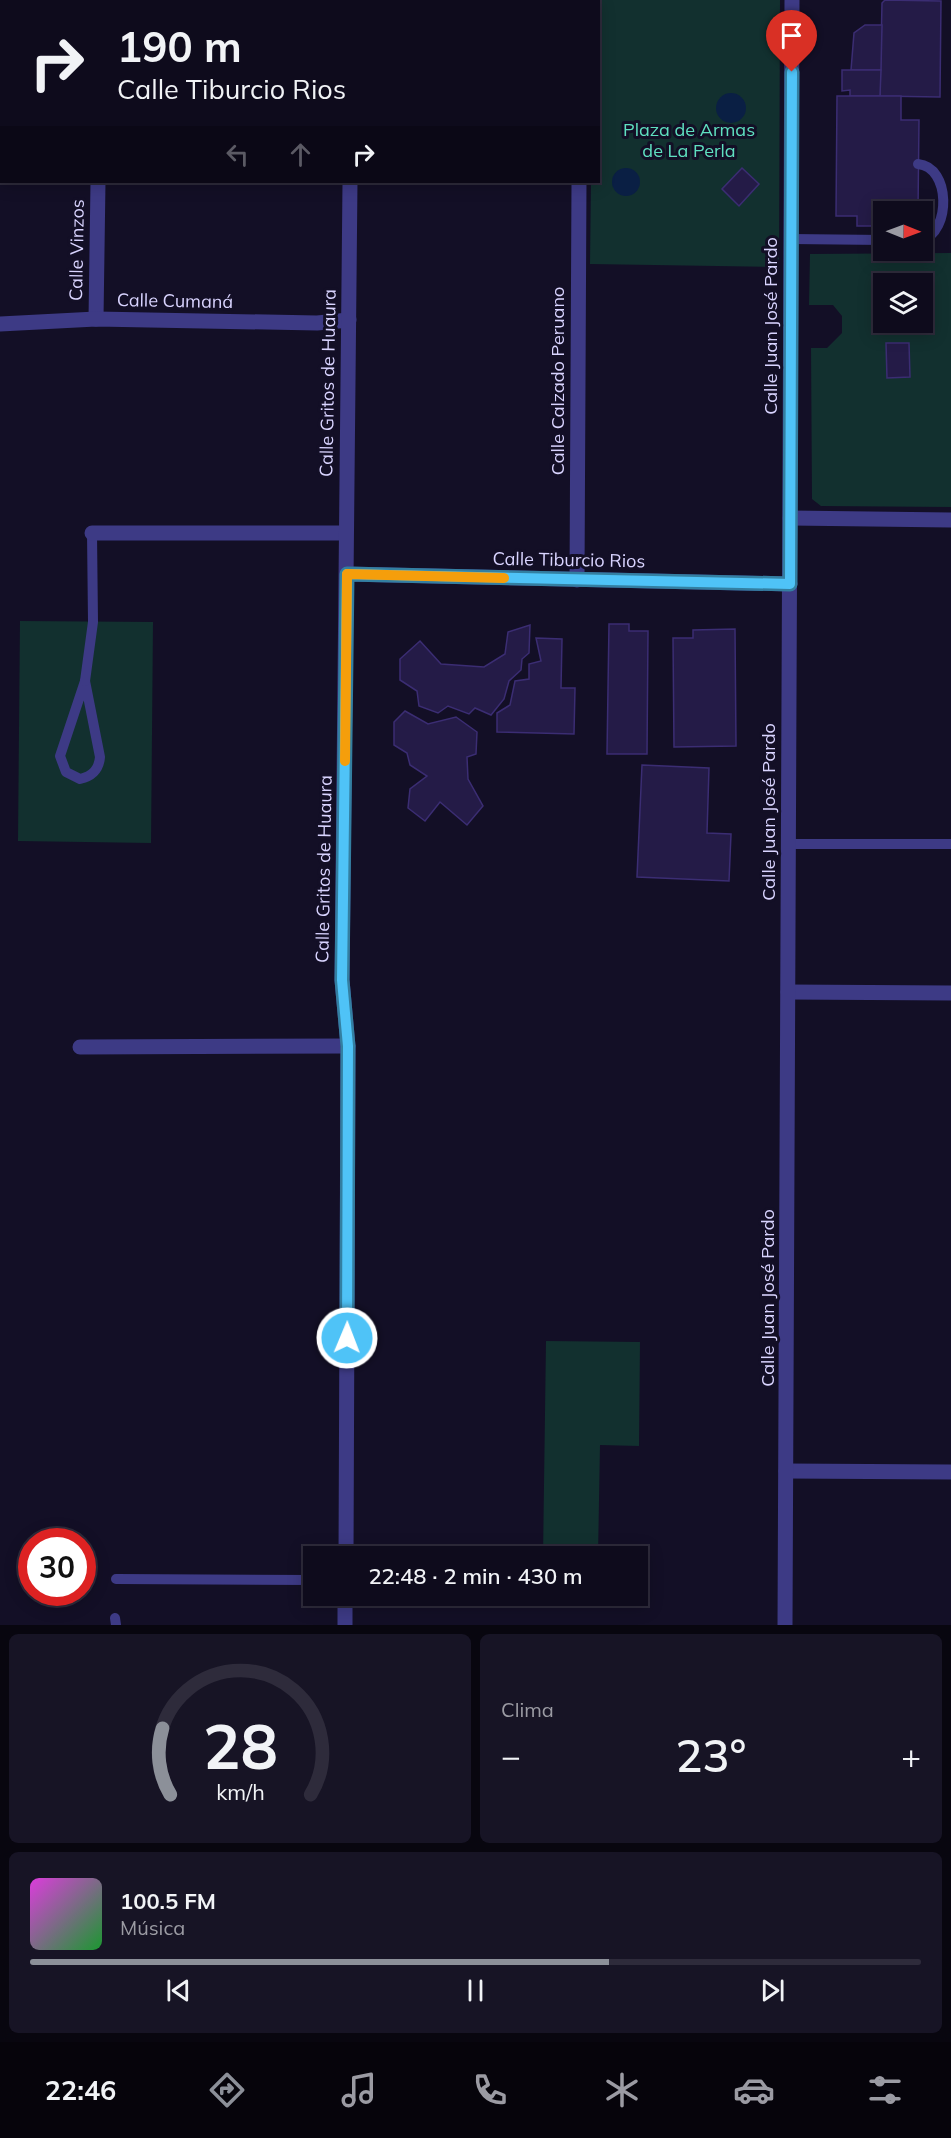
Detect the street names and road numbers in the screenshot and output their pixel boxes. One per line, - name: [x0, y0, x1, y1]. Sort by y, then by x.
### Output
- street label: Calle Vinzos: [64, 199, 89, 301]
- street label: Calle Juan José Pardo: [759, 237, 782, 415]
- street label: Calle Calzado Peruano: [546, 287, 569, 475]
- street label: Calle Cumaná: [117, 288, 233, 313]
- street label: Calle Gritos de Huaura: [314, 289, 341, 477]
- street label: Calle Tiburcio Rios: [492, 547, 646, 572]
- street label: Calle Juan José Pardo: [757, 723, 780, 901]
- street label: Calle Gritos de Huaura: [310, 775, 337, 963]
- street label: Calle Juan José Pardo: [756, 1209, 779, 1387]

